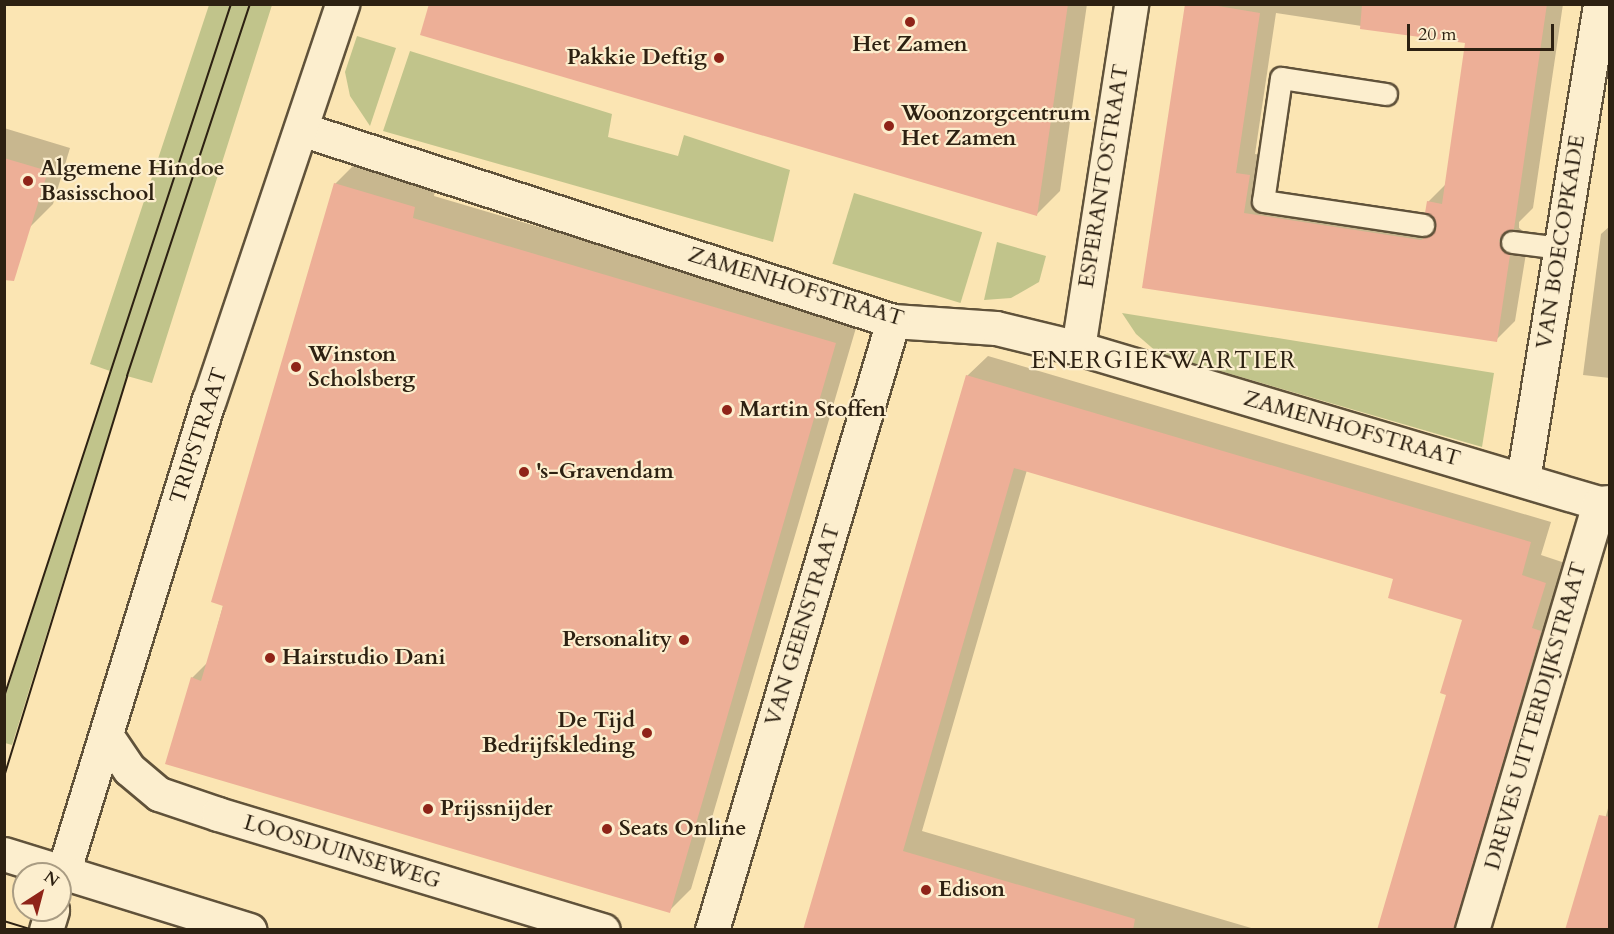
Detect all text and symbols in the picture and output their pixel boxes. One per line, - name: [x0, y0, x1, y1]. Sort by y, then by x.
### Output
- scale bar: [1410, 12, 1557, 50]
- marker: Het Zamen: [903, 15, 917, 29]
- text: 20 m: [1418, 22, 1457, 47]
- place label: Het Zamen: [852, 32, 968, 58]
- place label: Pakkie Deftig: [567, 45, 707, 71]
- marker: Pakkie Deftig: [712, 51, 726, 65]
- street label: ESPERANTOSTRAAT: [1073, 62, 1135, 290]
- place label: Woonzorgcentrum Het Zamen: [901, 100, 1090, 152]
- marker: Woonzorgcentrum Het Zamen: [882, 119, 896, 133]
- street label: VAN BOECOPKADE: [1531, 133, 1591, 351]
- place label: Algemene Hindoe Basisschool: [40, 155, 225, 206]
- marker: Algemene Hindoe Basisschool: [21, 174, 35, 188]
- street label: ZAMENHOFSTRAAT: [685, 242, 907, 332]
- place label: Winston Scholsberg: [308, 341, 415, 392]
- district label: ENERGIEKWARTIER: [1031, 347, 1297, 375]
- marker: Winston Scholsberg: [289, 360, 303, 374]
- street label: TRIPSTRAAT: [165, 365, 233, 507]
- street label: ZAMENHOFSTRAAT: [1241, 385, 1463, 473]
- place label: Martin Stoffen: [739, 397, 886, 423]
- marker: Martin Stoffen: [720, 403, 734, 417]
- place label: 's-Gravendam: [536, 459, 674, 485]
- marker: 's-Gravendam: [517, 465, 531, 479]
- street label: VAN GEENSTRAAT: [760, 521, 846, 729]
- street label: DREVES UITTERDIJKSTRAAT: [1479, 559, 1593, 873]
- place label: Personality: [562, 627, 672, 653]
- marker: Personality: [677, 633, 691, 647]
- place label: Hairstudio Dani: [282, 645, 446, 671]
- marker: Hairstudio Dani: [263, 651, 277, 665]
- place label: De Tijd Bedrijfskleding: [482, 707, 635, 758]
- marker: De Tijd Bedrijfskleding: [640, 726, 654, 740]
- place label: Prijssnijder: [440, 796, 553, 822]
- marker: Prijssnijder: [421, 802, 435, 816]
- street label: LOOSDUINSEWEG: [240, 810, 444, 894]
- place label: Seats Online: [619, 816, 746, 842]
- marker: Seats Online: [600, 822, 614, 836]
- north arrow: [12, 862, 72, 922]
- text: N: [39, 866, 63, 892]
- place label: Edison: [938, 877, 1005, 903]
- marker: Edison: [919, 883, 933, 897]

